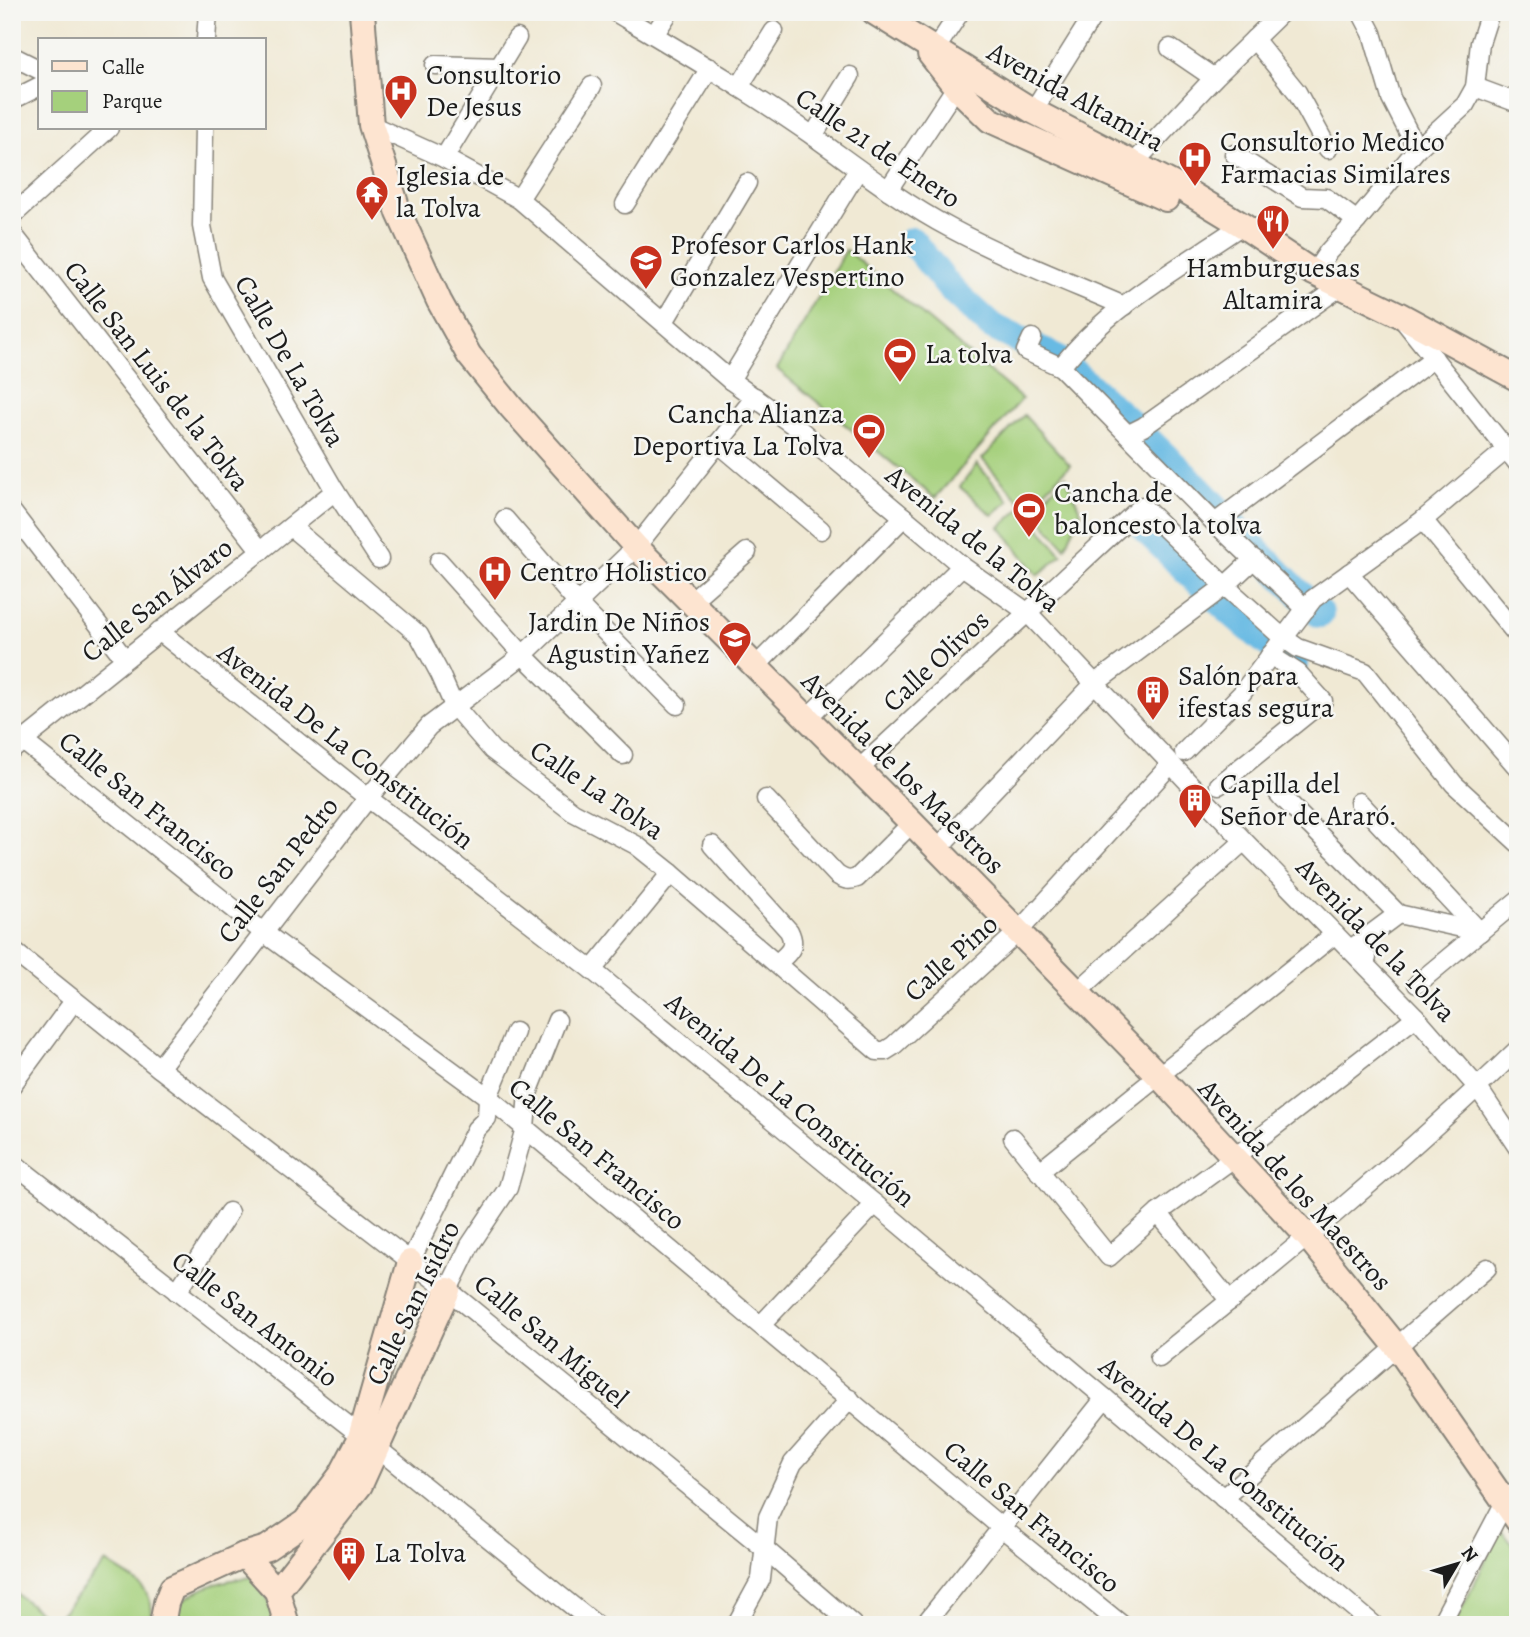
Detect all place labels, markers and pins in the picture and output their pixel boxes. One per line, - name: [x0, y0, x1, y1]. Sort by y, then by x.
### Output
- place label: Consultorio De Jesus: [426, 56, 561, 126]
- hospital icon: Consultorio De Jesus: [382, 72, 420, 121]
- place label: Consultorio Medico Farmacias Similares: [1220, 123, 1451, 193]
- hospital icon: Consultorio Medico Farmacias Similares: [1176, 139, 1214, 188]
- place label: Iglesia de la Tolva: [396, 157, 504, 227]
- temple icon: Iglesia de la Tolva: [353, 173, 391, 222]
- restaurant icon: Hamburguesas Altamira: [1254, 202, 1292, 251]
- place label: Profesor Carlos Hank Gonzalez Vespertino: [670, 226, 914, 296]
- school or university icon: Profesor Carlos Hank Gonzalez Vespertino: [627, 242, 665, 291]
- place label: Hamburguesas Altamira: [1186, 249, 1360, 319]
- sports icon: La tolva: [881, 335, 919, 384]
- place label: La tolva: [925, 335, 1013, 373]
- place label: Cancha Alianza Deportiva La Tolva: [632, 395, 844, 465]
- sports icon: Cancha Alianza Deportiva La Tolva: [850, 411, 888, 460]
- place label: Cancha de baloncesto la tolva: [1054, 474, 1262, 544]
- sports icon: Cancha de baloncesto la tolva: [1010, 490, 1048, 539]
- hospital icon: Centro Holistico: [476, 553, 514, 602]
- place label: Centro Holistico: [520, 553, 707, 591]
- place label: Jardin De Niños Agustin Yañez: [528, 603, 710, 673]
- school or university icon: Jardin De Niños Agustin Yañez: [716, 619, 754, 668]
- place label: Salón para ifestas segura: [1178, 657, 1334, 727]
- building icon: Salón para ifestas segura: [1134, 673, 1172, 722]
- place label: Capilla del Señor de Araró.: [1220, 765, 1397, 835]
- building icon: Capilla del Señor de Araró.: [1176, 781, 1214, 830]
- building icon: La Tolva: [330, 1534, 368, 1583]
- place label: La Tolva: [374, 1534, 466, 1572]

